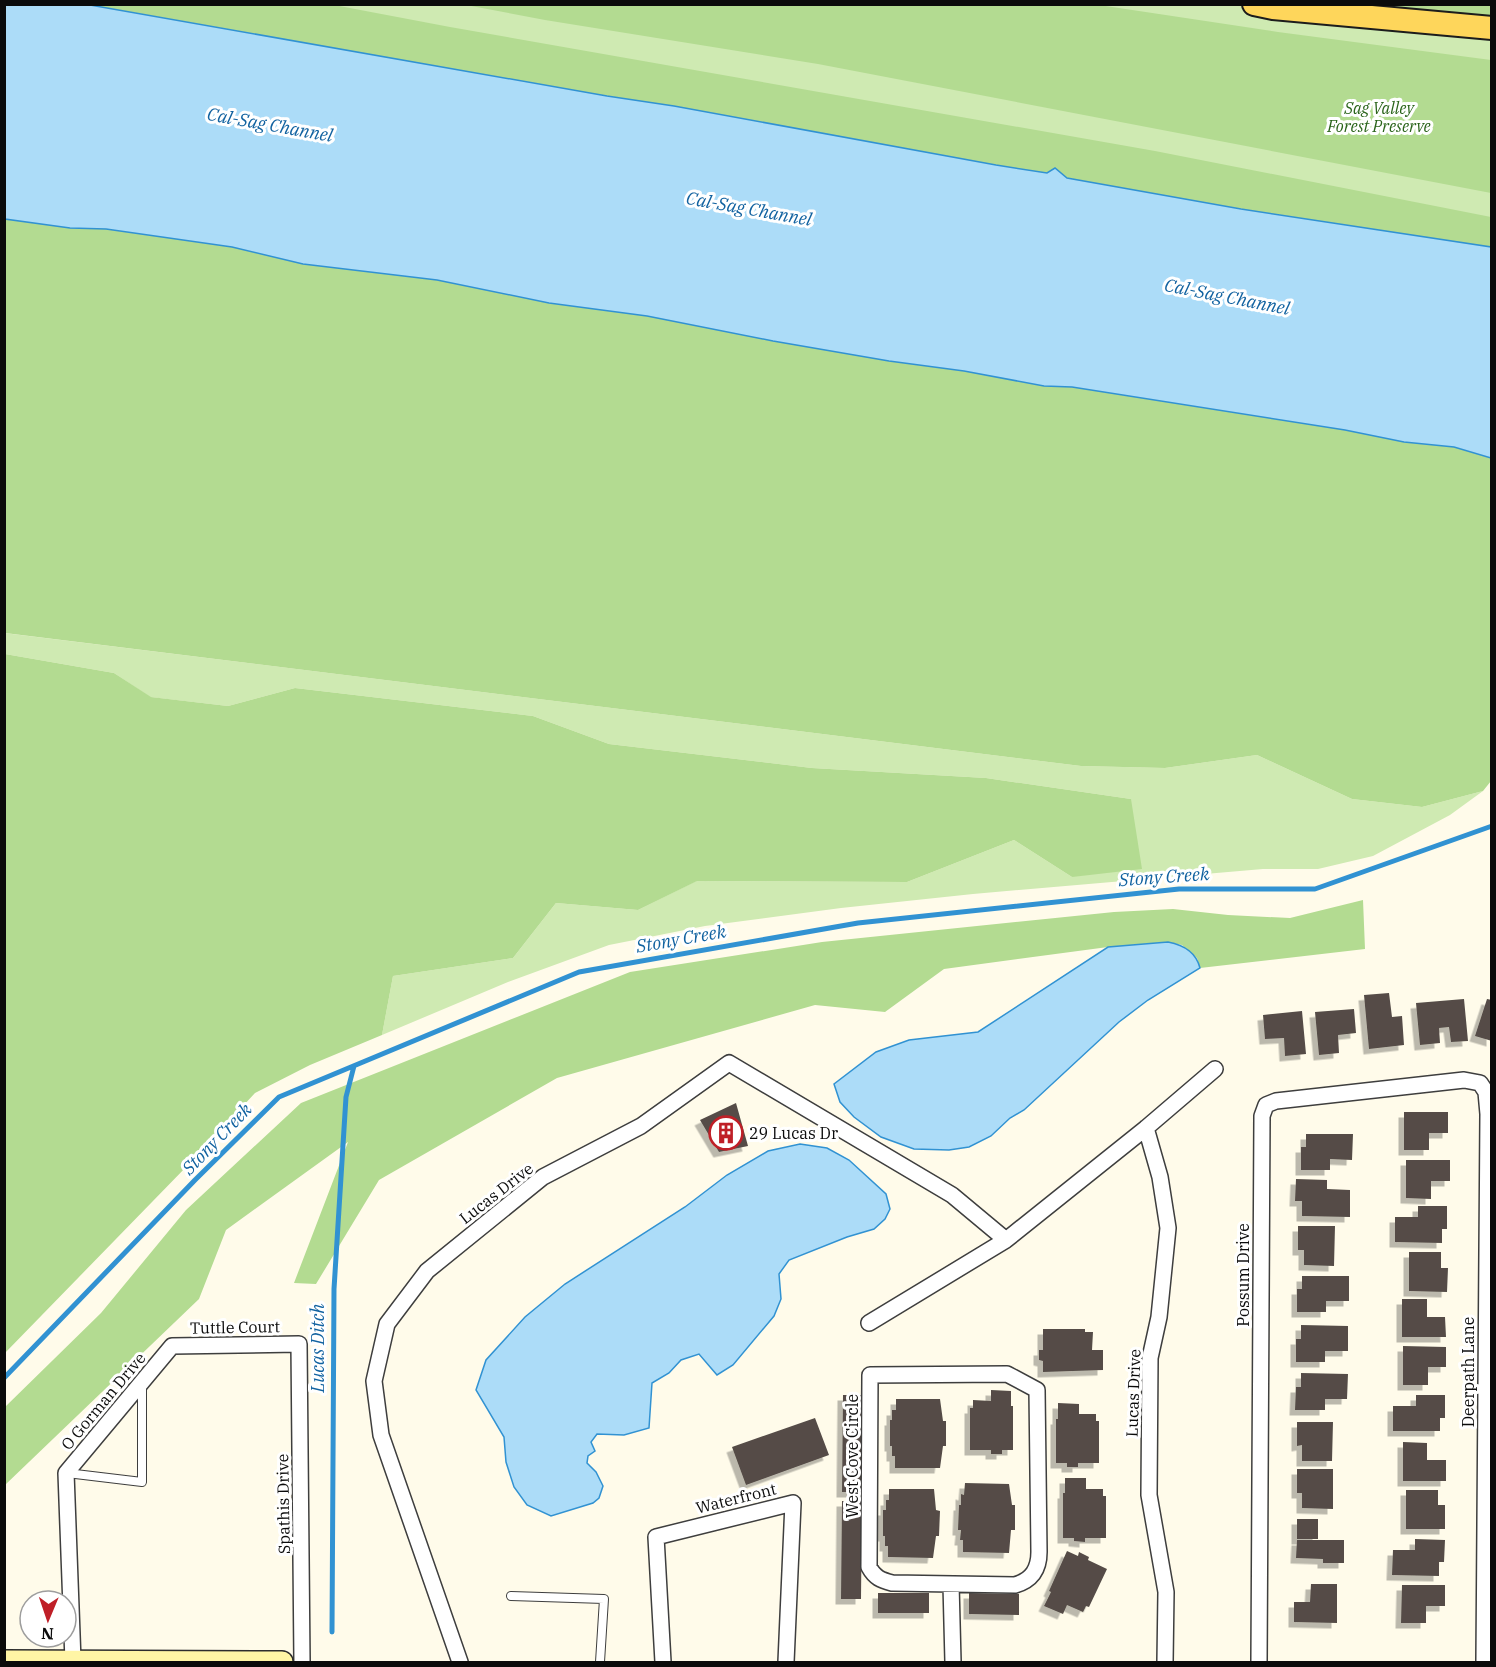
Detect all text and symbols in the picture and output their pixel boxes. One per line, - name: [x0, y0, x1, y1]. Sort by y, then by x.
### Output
- park label: Sag Valley Forest Preserve: [1326, 98, 1431, 136]
- water label: Cal-Sag Channel: [205, 102, 336, 147]
- water label: Cal-Sag Channel: [684, 186, 815, 231]
- water label: Cal-Sag Channel: [1162, 273, 1293, 320]
- water label: Stony Creek: [1117, 862, 1211, 891]
- water label: Stony Creek: [633, 919, 728, 958]
- water label: Stony Creek: [176, 1098, 257, 1180]
- building icon: 29 Lucas Dr: [708, 1115, 744, 1151]
- place label: 29 Lucas Dr: [749, 1123, 838, 1143]
- street label: Lucas Drive: [455, 1158, 537, 1228]
- street label: Possum Drive: [1233, 1223, 1253, 1327]
- water label: Lucas Ditch: [306, 1303, 329, 1394]
- street label: Tuttle Court: [190, 1316, 281, 1338]
- street label: Deerpath Lane: [1458, 1317, 1478, 1427]
- street label: O Gorman Drive: [56, 1348, 150, 1454]
- street label: Lucas Drive: [1121, 1349, 1145, 1437]
- street label: West Cove Circle: [842, 1394, 862, 1518]
- street label: Spathis Drive: [272, 1454, 294, 1554]
- street label: Waterfront: [694, 1478, 779, 1518]
- north arrow: [18, 1589, 78, 1649]
- text: N: [41, 1624, 54, 1644]

